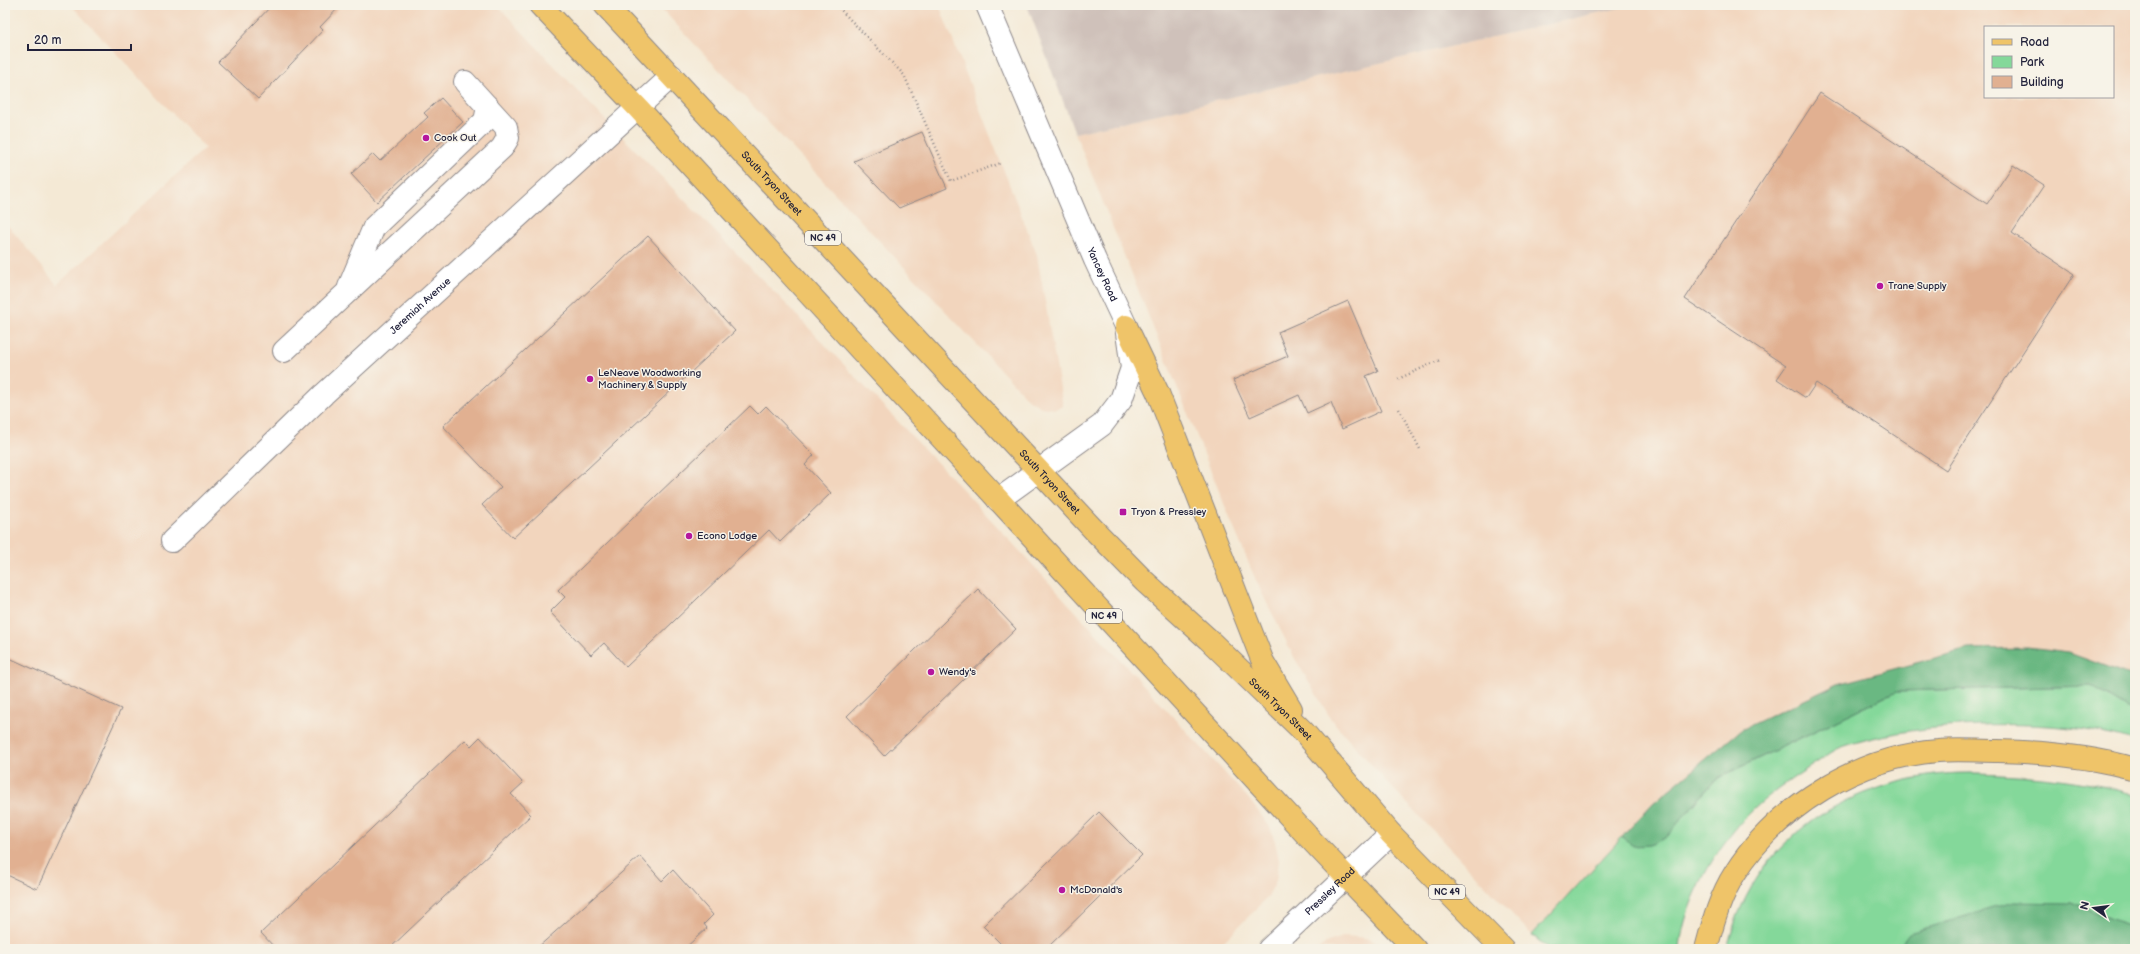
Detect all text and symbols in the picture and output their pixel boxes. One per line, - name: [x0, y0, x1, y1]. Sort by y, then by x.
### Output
- scale bar: [28, 26, 131, 52]
- legend: [1984, 26, 2114, 98]
- text: 20 m: [34, 33, 61, 48]
- text: Road: [2020, 35, 2049, 50]
- text: Park: [2020, 55, 2044, 70]
- text: Building: [2020, 75, 2064, 90]
- place label: Cook Out: [434, 132, 476, 144]
- marker: Cook Out: [421, 133, 431, 143]
- street label: South Tryon Street: [738, 149, 804, 218]
- road number: NC 49: [805, 231, 841, 245]
- street label: Yancey Road: [1084, 245, 1120, 304]
- street label: Jeremiah Avenue: [387, 275, 453, 337]
- place label: Trane Supply: [1888, 280, 1947, 292]
- marker: Trane Supply: [1875, 281, 1885, 291]
- place label: LeNeave Woodworking Machinery & Supply: [598, 367, 701, 391]
- marker: LeNeave Woodworking Machinery & Supply: [585, 374, 595, 384]
- street label: South Tryon Street: [1017, 447, 1082, 517]
- place label: Tryon & Pressley: [1131, 506, 1207, 518]
- marker: Tryon & Pressley: [1118, 507, 1128, 517]
- place label: Econo Lodge: [697, 530, 757, 542]
- marker: Econo Lodge: [684, 531, 694, 541]
- road number: NC 49: [1086, 609, 1122, 623]
- place label: Wendy's: [939, 666, 976, 678]
- marker: Wendy's: [926, 667, 936, 677]
- street label: South Tryon Street: [1246, 676, 1314, 743]
- street label: Pressley Road: [1303, 865, 1358, 918]
- place label: McDonald's: [1070, 884, 1123, 896]
- marker: McDonald's: [1057, 885, 1067, 895]
- road number: NC 49: [1429, 885, 1465, 899]
- north arrow: [2074, 888, 2114, 928]
- text: N: [2077, 900, 2092, 911]

